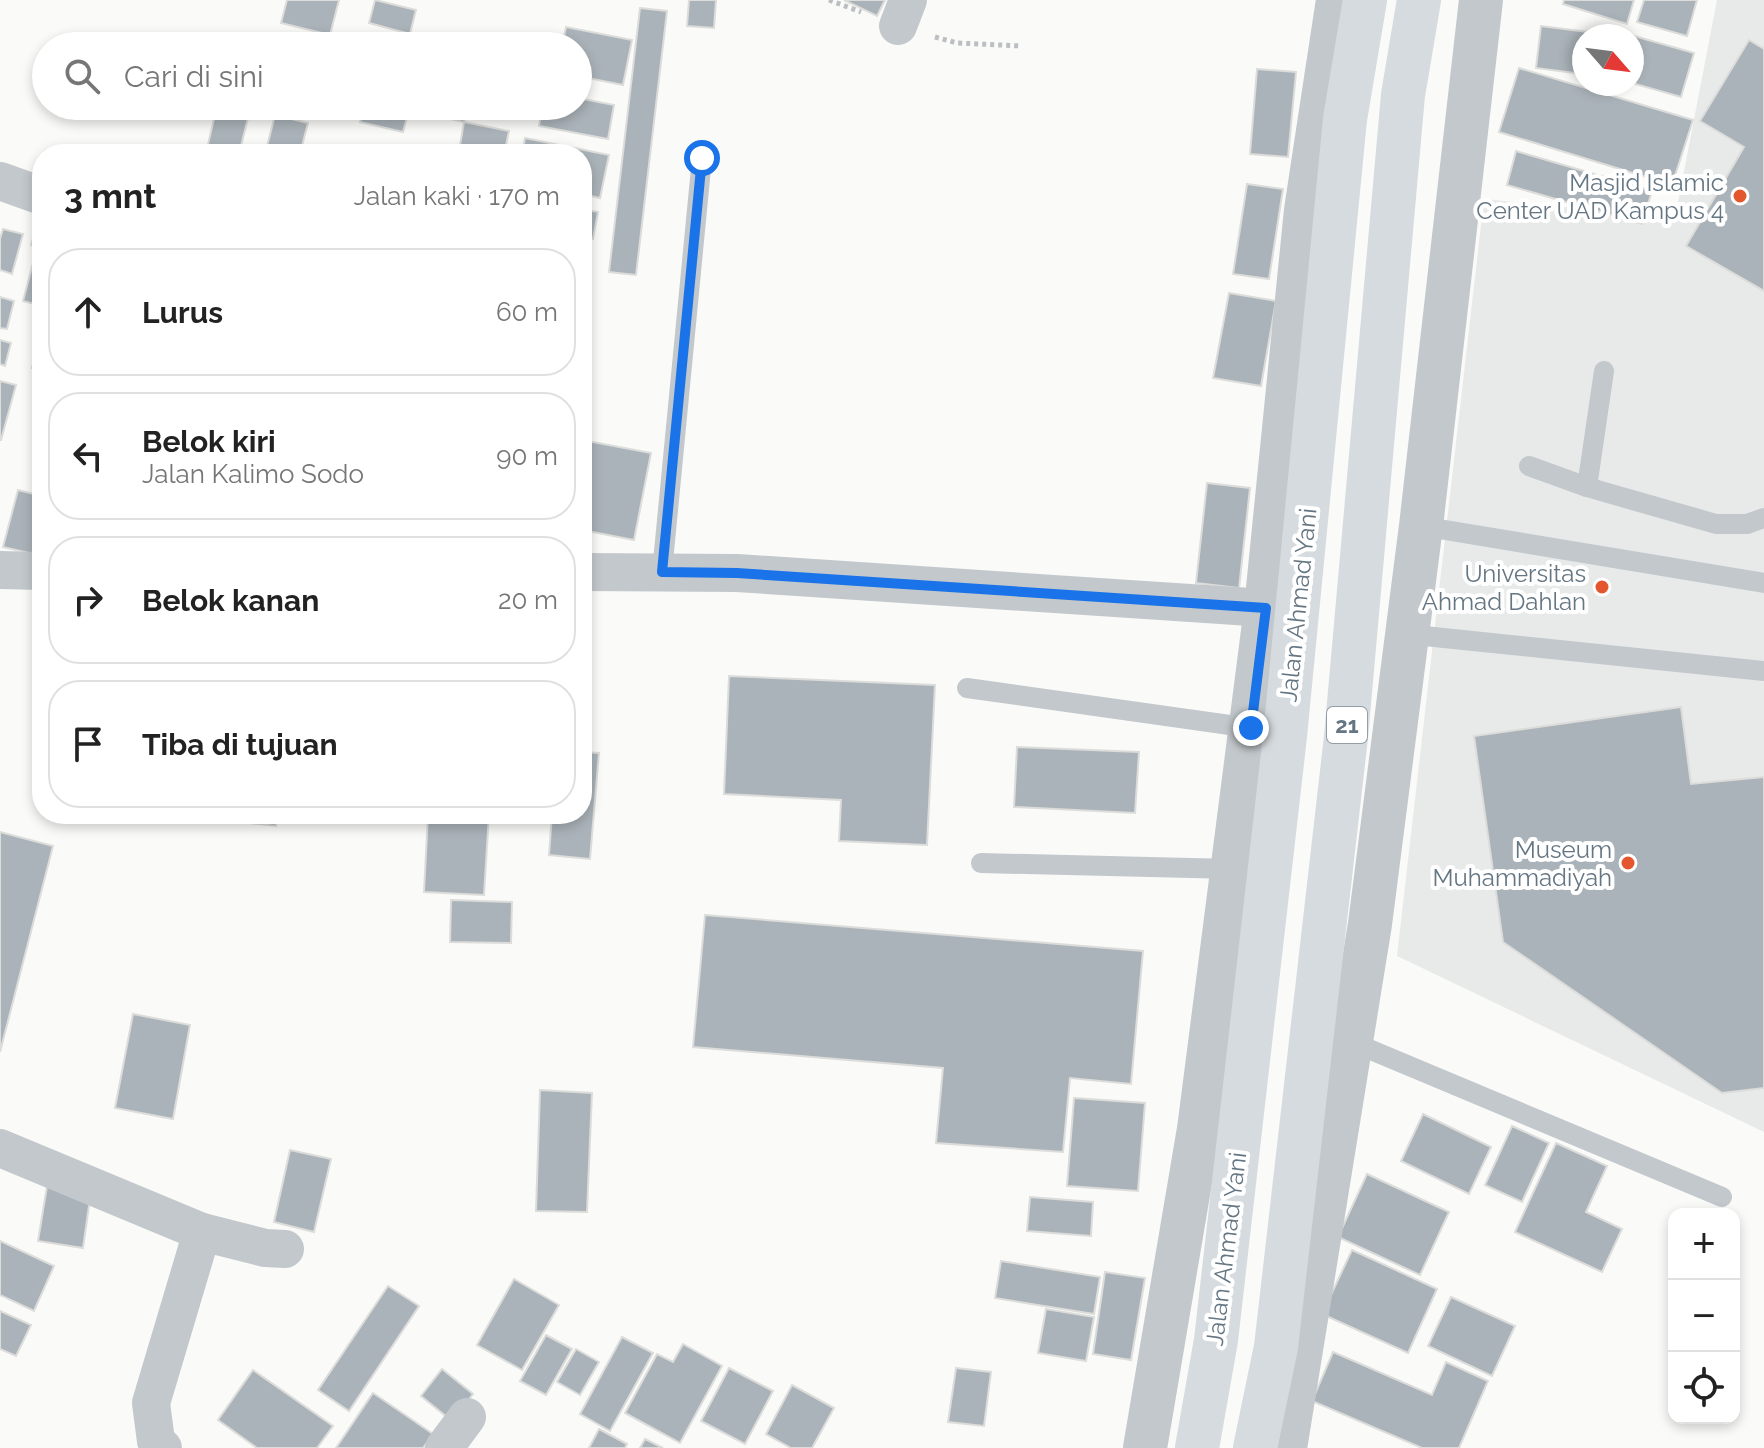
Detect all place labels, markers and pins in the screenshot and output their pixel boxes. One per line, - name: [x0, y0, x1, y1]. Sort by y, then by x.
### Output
- place label: Masjid Islamic Center UAD Kampus 4: [1476, 168, 1724, 225]
- marker: Masjid Islamic Center UAD Kampus 4: [1731, 187, 1749, 205]
- place label: Universitas Ahmad Dahlan: [1422, 559, 1586, 616]
- marker: Universitas Ahmad Dahlan: [1593, 578, 1611, 596]
- place label: Museum Muhammadiyah: [1433, 835, 1612, 892]
- marker: Museum Muhammadiyah: [1619, 854, 1637, 872]

